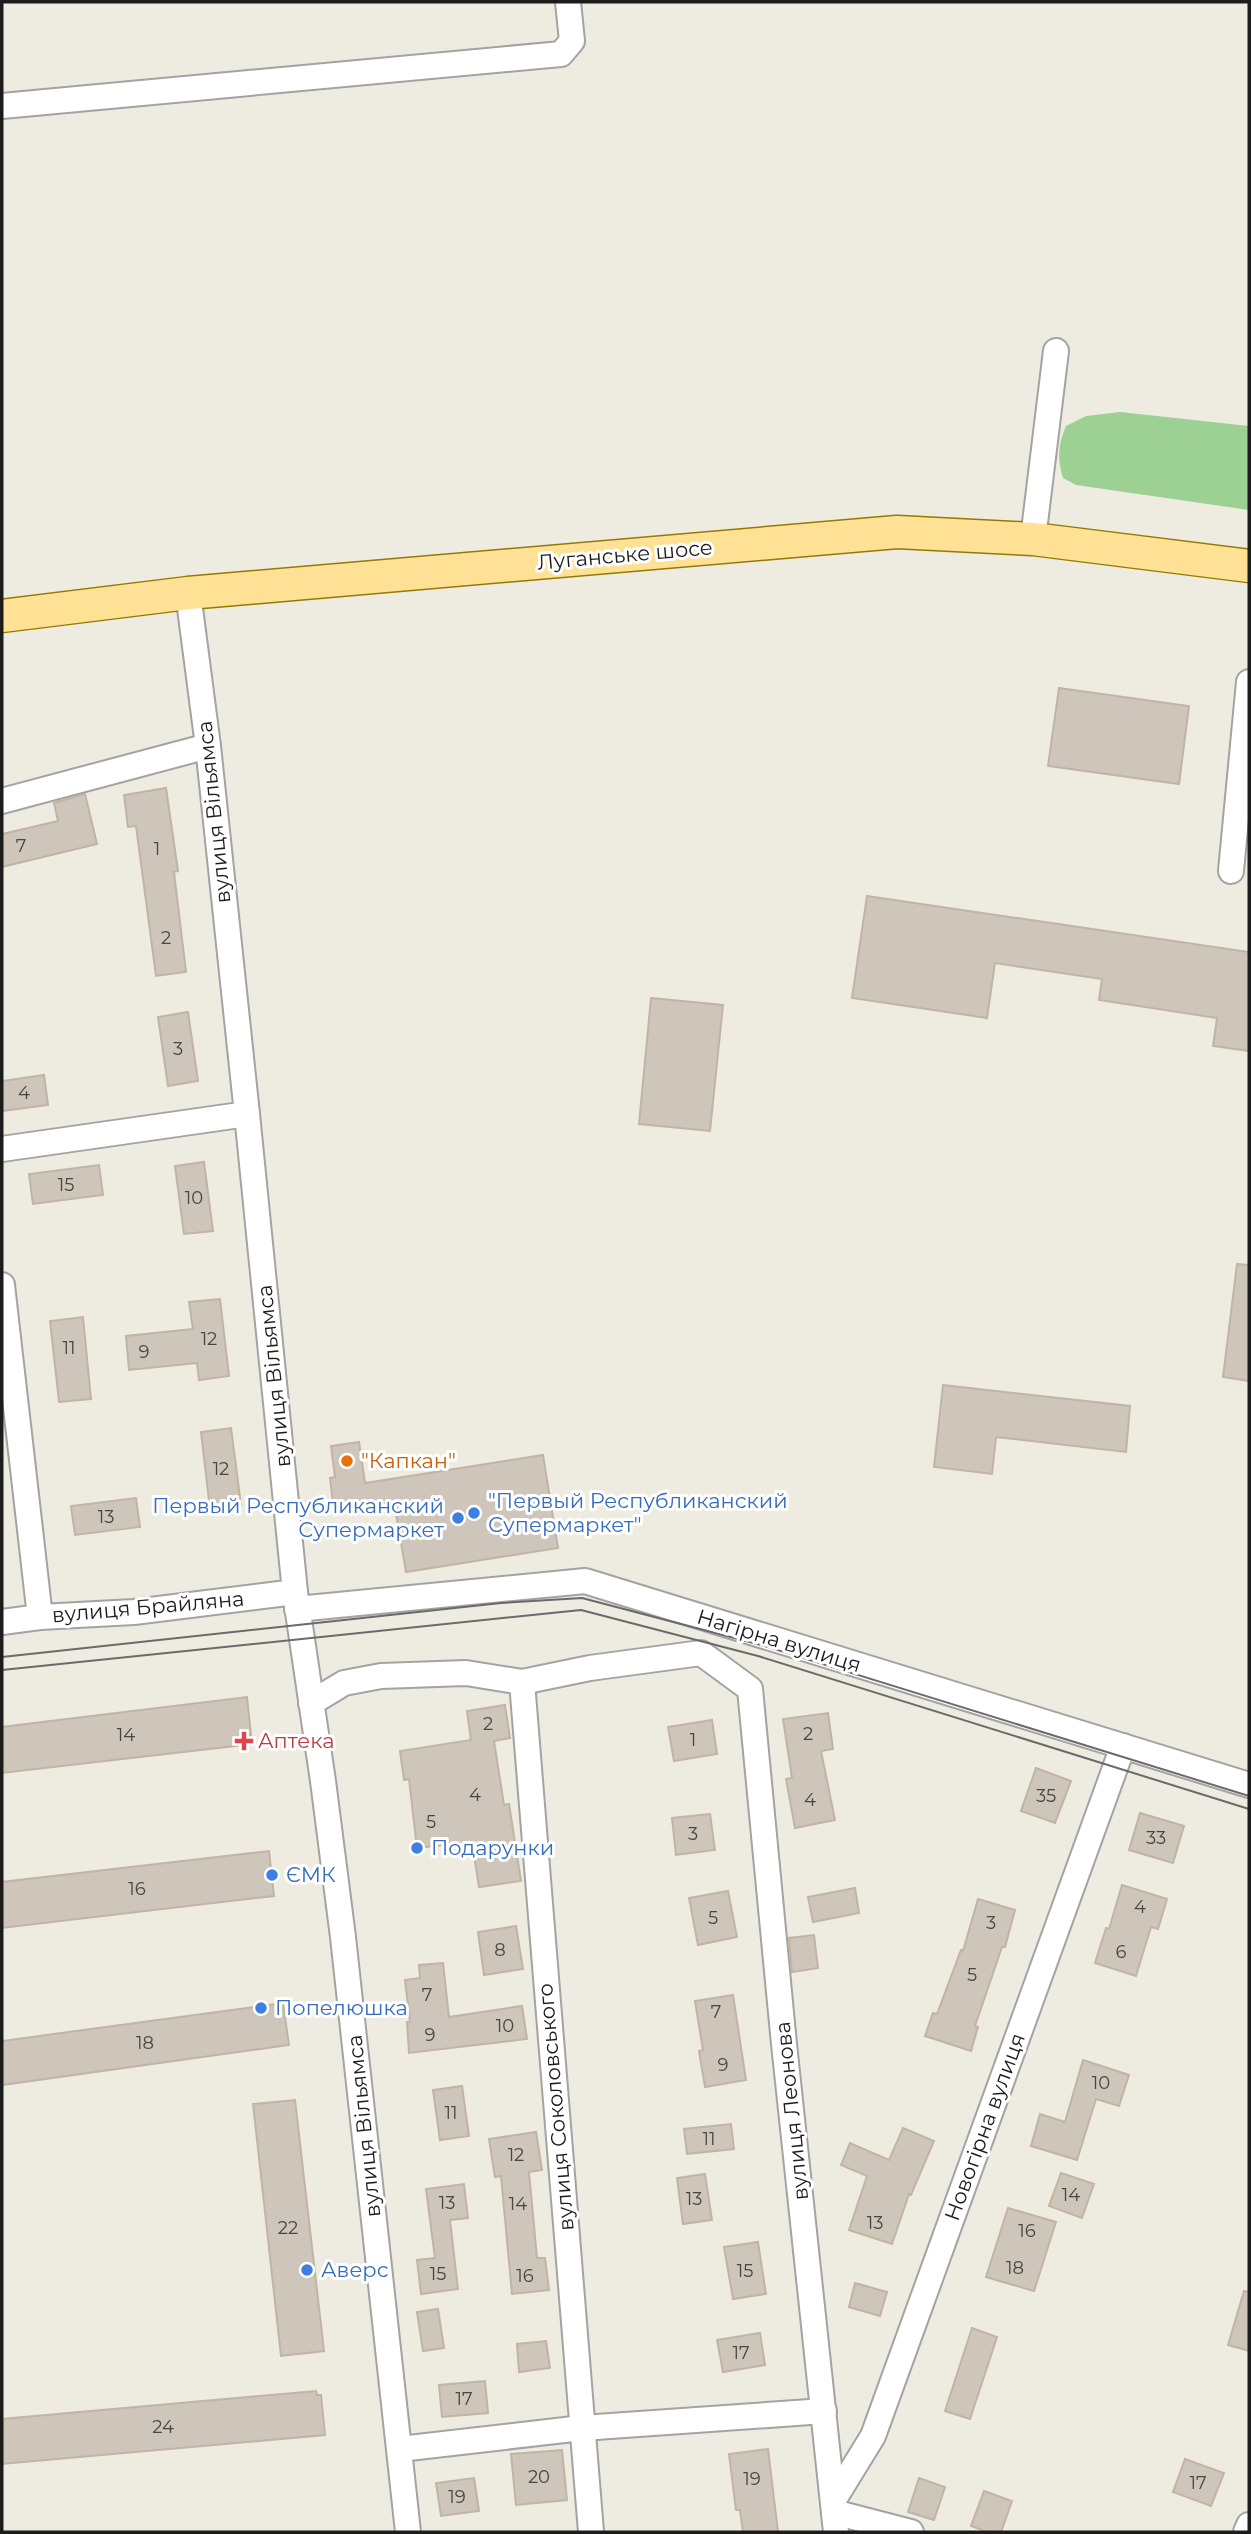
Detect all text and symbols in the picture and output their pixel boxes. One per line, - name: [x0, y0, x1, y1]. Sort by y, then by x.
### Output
- street label: Луганське шосе: [536, 534, 714, 575]
- street label: вулиця Вільямса: [191, 720, 236, 905]
- house number: 7: [16, 835, 26, 857]
- house number: 1: [154, 838, 160, 860]
- house number: 2: [161, 927, 171, 949]
- house number: 3: [173, 1038, 183, 1060]
- house number: 4: [18, 1082, 30, 1104]
- house number: 15: [58, 1174, 74, 1196]
- house number: 10: [185, 1187, 203, 1209]
- street label: вулиця Вільямса: [251, 1284, 296, 1469]
- house number: 12: [201, 1328, 217, 1350]
- house number: 11: [63, 1337, 76, 1359]
- house number: 9: [139, 1341, 150, 1363]
- place label: "Капкан": [361, 1448, 456, 1473]
- marker: "Капкан": [339, 1453, 355, 1469]
- house number: 12: [213, 1458, 229, 1480]
- place label: "Первый Республиканский Супермаркет": [488, 1488, 788, 1537]
- place label: Первый Республиканский Супермаркет: [152, 1493, 444, 1542]
- marker: "Первый Республиканский Супермаркет": [466, 1505, 482, 1521]
- house number: 13: [98, 1506, 114, 1528]
- marker: Первый Республиканский Супермаркет: [450, 1510, 466, 1526]
- street label: вулиця Брайляна: [51, 1586, 245, 1627]
- street label: Нагірна вулиця: [694, 1604, 864, 1677]
- house number: 2: [483, 1713, 493, 1735]
- house number: 2: [803, 1723, 813, 1745]
- house number: 14: [117, 1724, 135, 1746]
- place label: Аптека: [258, 1728, 334, 1753]
- house number: 1: [690, 1729, 696, 1751]
- marker: Аптека: [236, 1733, 252, 1749]
- house number: 4: [469, 1784, 481, 1806]
- house number: 35: [1036, 1785, 1056, 1807]
- house number: 4: [804, 1789, 816, 1811]
- house number: 5: [426, 1811, 436, 1833]
- house number: 3: [688, 1823, 698, 1845]
- house number: 33: [1146, 1827, 1166, 1849]
- place label: Подарунки: [431, 1835, 554, 1860]
- marker: Подарунки: [409, 1840, 425, 1856]
- place label: ЄМК: [286, 1862, 336, 1887]
- marker: ЄМК: [264, 1867, 280, 1883]
- house number: 16: [128, 1878, 146, 1900]
- house number: 4: [1134, 1896, 1146, 1918]
- house number: 5: [708, 1907, 718, 1929]
- house number: 3: [986, 1912, 996, 1934]
- house number: 8: [494, 1939, 506, 1961]
- house number: 6: [1116, 1941, 1127, 1963]
- house number: 5: [967, 1964, 977, 1986]
- street label: вулиця Соколовського: [532, 1982, 579, 2232]
- house number: 7: [422, 1984, 432, 2006]
- place label: Попелюшка: [275, 1995, 408, 2020]
- marker: Попелюшка: [253, 2000, 269, 2016]
- house number: 7: [711, 2001, 721, 2023]
- house number: 10: [496, 2015, 514, 2037]
- street label: вулиця Леонова: [770, 2020, 813, 2202]
- house number: 9: [425, 2024, 436, 2046]
- street label: Новогірна вулиця: [939, 2030, 1030, 2224]
- house number: 18: [136, 2032, 154, 2054]
- street label: вулиця Вільямса: [341, 2034, 386, 2219]
- house number: 9: [718, 2054, 729, 2076]
- house number: 10: [1092, 2072, 1110, 2094]
- house number: 11: [445, 2102, 458, 2124]
- house number: 11: [703, 2128, 716, 2150]
- house number: 12: [508, 2144, 524, 2166]
- house number: 14: [1062, 2184, 1080, 2206]
- house number: 13: [686, 2188, 702, 2210]
- house number: 13: [439, 2192, 455, 2214]
- house number: 14: [509, 2193, 527, 2215]
- house number: 13: [867, 2212, 883, 2234]
- house number: 22: [278, 2217, 298, 2239]
- house number: 16: [1018, 2220, 1036, 2242]
- place label: Аверс: [321, 2257, 389, 2282]
- house number: 18: [1006, 2257, 1024, 2279]
- house number: 15: [737, 2260, 753, 2282]
- marker: Аверс: [299, 2262, 315, 2278]
- house number: 15: [430, 2263, 446, 2285]
- house number: 16: [516, 2265, 534, 2287]
- house number: 17: [732, 2342, 750, 2364]
- house number: 17: [455, 2388, 473, 2410]
- house number: 24: [152, 2416, 174, 2438]
- house number: 20: [528, 2466, 550, 2488]
- house number: 19: [743, 2468, 761, 2490]
- house number: 17: [1189, 2472, 1207, 2494]
- house number: 19: [448, 2486, 466, 2508]

